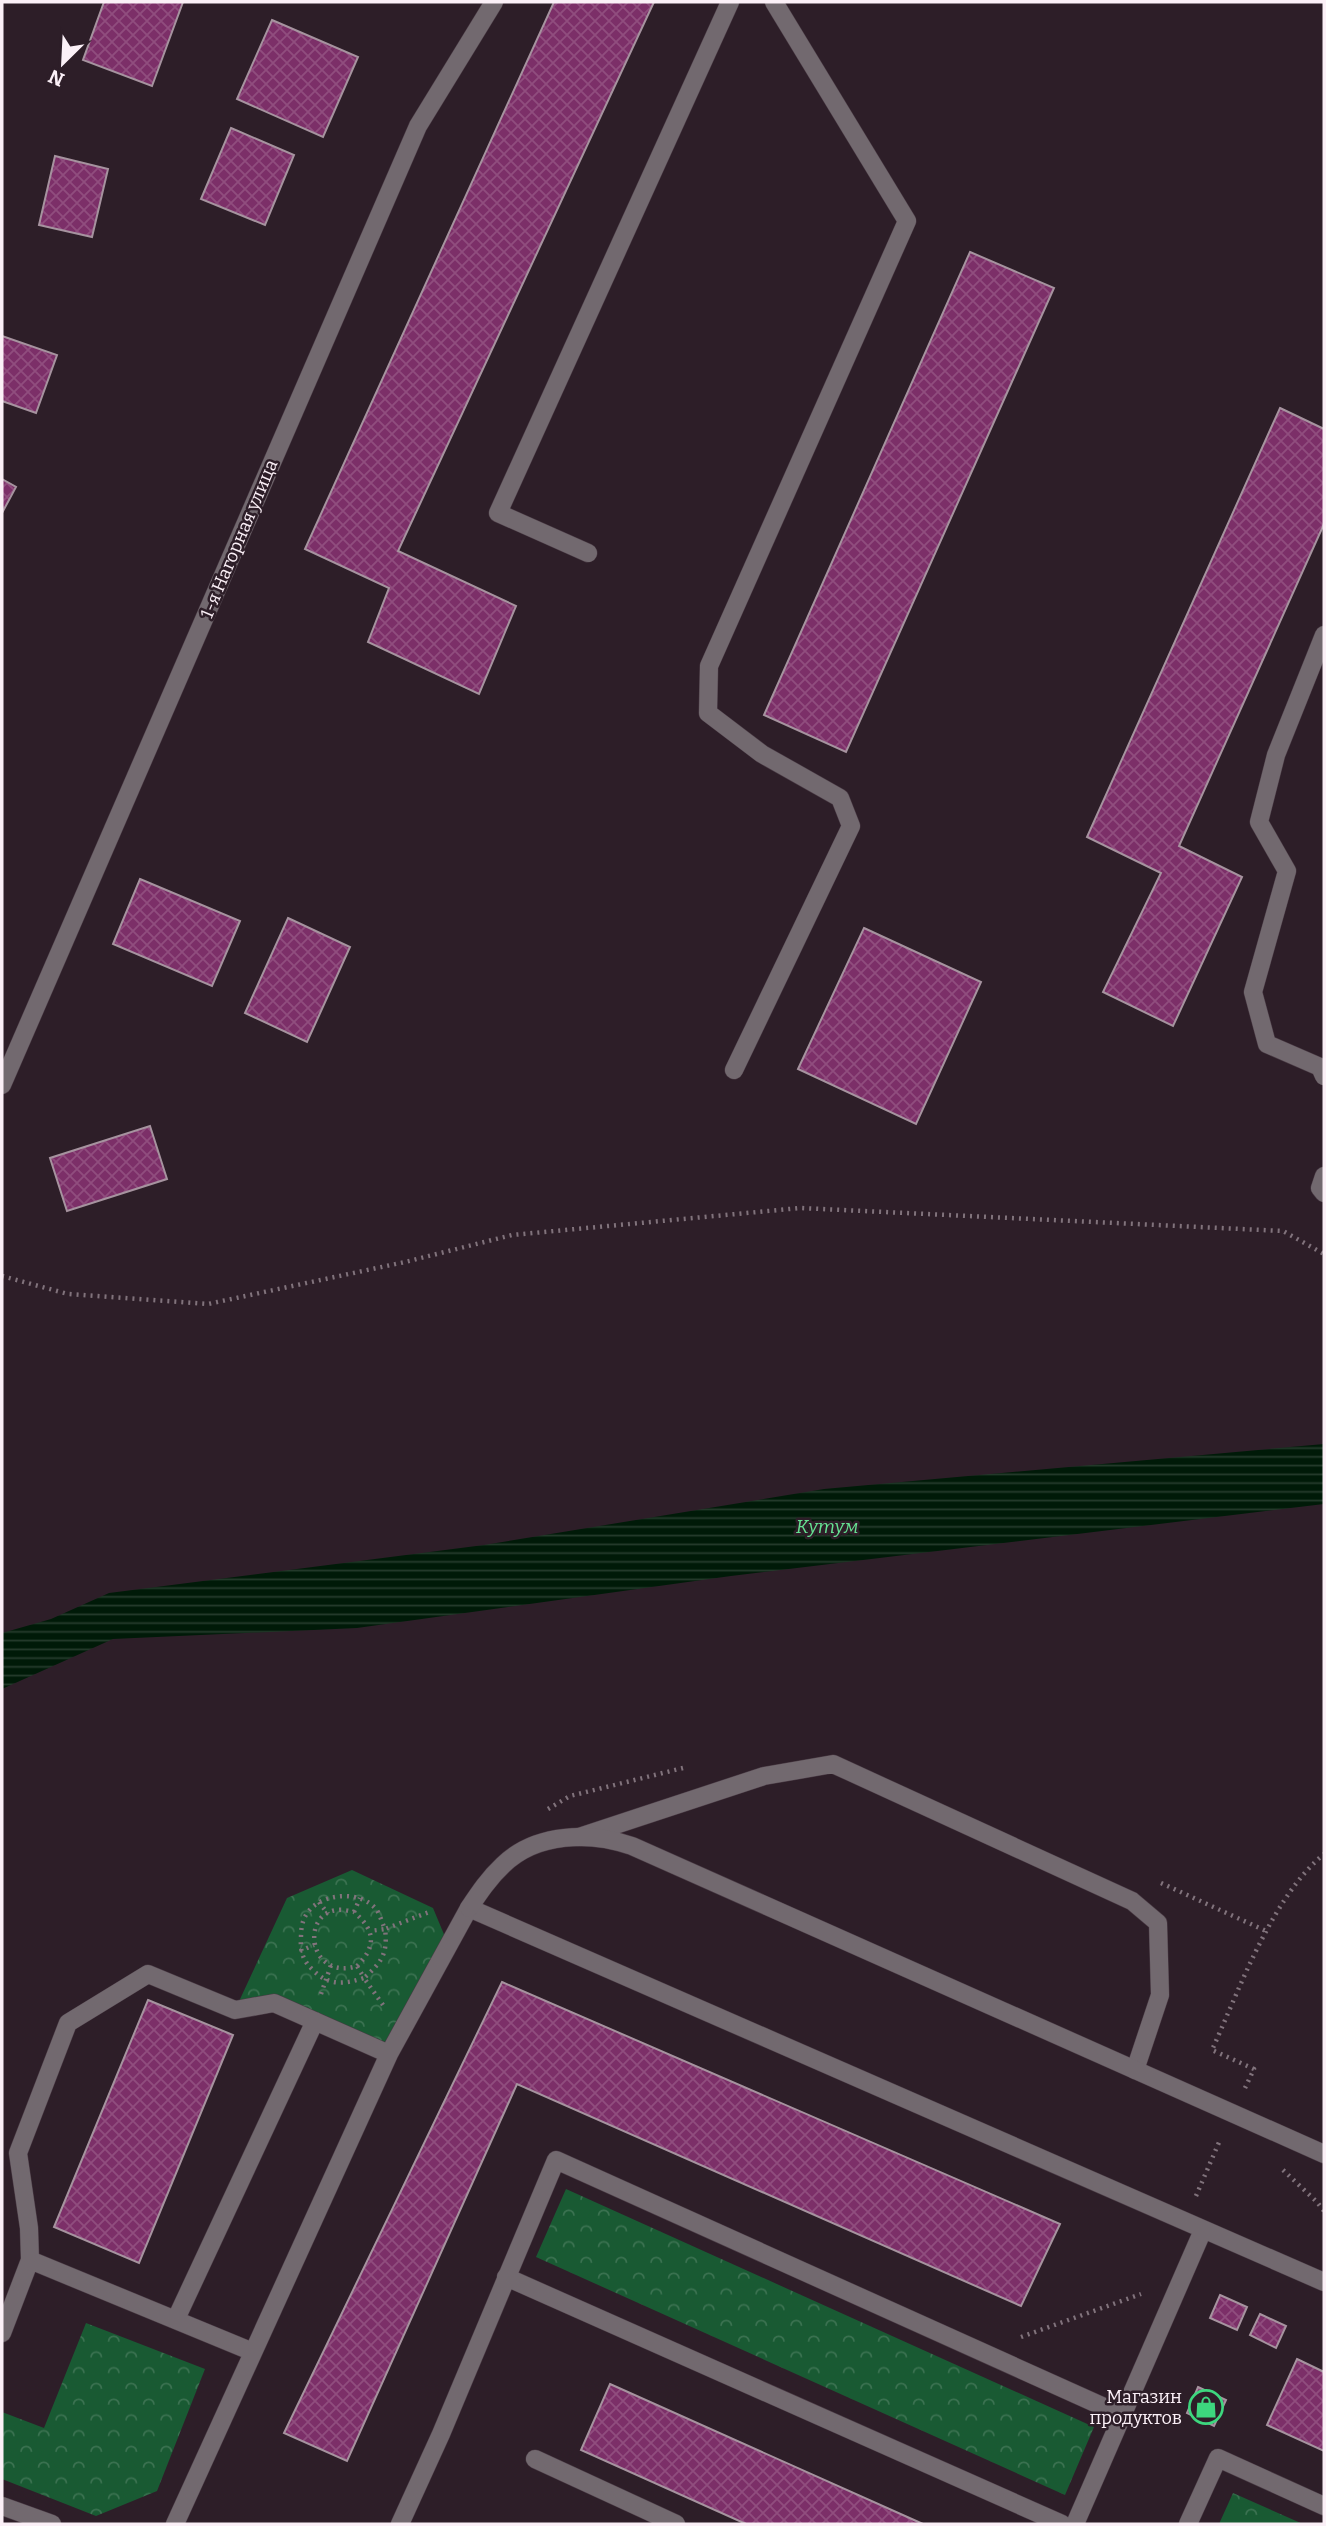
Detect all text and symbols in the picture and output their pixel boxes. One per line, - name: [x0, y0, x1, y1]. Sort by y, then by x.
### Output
- north arrow: [28, 28, 98, 98]
- text: N: [45, 64, 68, 92]
- street label: 1-я Нагорная улица: [196, 456, 282, 622]
- water label: Кутум: [796, 1515, 858, 1538]
- place label: Магазин продуктов: [1089, 2386, 1182, 2429]
- shop icon: Магазин продуктов: [1187, 2388, 1225, 2426]

